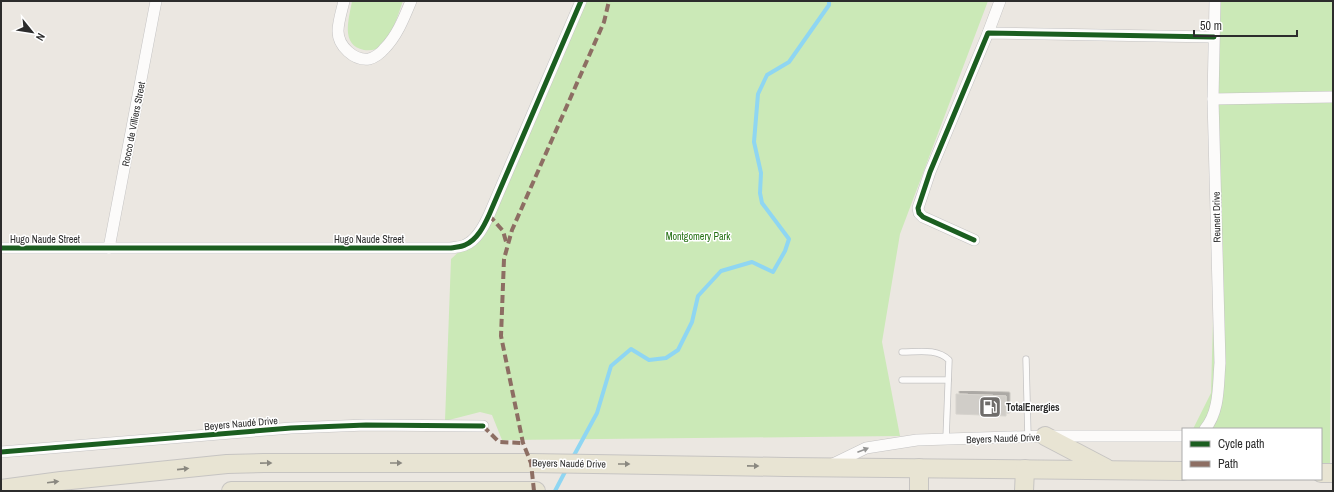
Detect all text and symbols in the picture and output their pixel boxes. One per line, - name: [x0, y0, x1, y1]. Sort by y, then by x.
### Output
- north arrow: [12, 12, 52, 52]
- scale bar: [1194, 12, 1297, 38]
- text: 50 m: [1200, 18, 1222, 34]
- text: N: [33, 31, 48, 43]
- street label: Rocco de Villiers Street: [119, 80, 148, 168]
- street label: Reunert Drive: [1210, 191, 1223, 243]
- park label: Montgomery Park: [666, 230, 731, 243]
- street label: Hugo Naude Street: [10, 233, 81, 246]
- street label: Hugo Naude Street: [334, 233, 405, 246]
- fuel station icon: TotalEnergies: [977, 394, 1003, 420]
- place label: TotalEnergies: [1006, 401, 1060, 414]
- street label: Beyers Naudé Drive: [204, 414, 279, 433]
- legend: [1182, 428, 1322, 480]
- street label: Beyers Naudé Drive: [966, 431, 1041, 446]
- text: Cycle path: [1218, 436, 1265, 452]
- one-way arrow: [857, 447, 869, 453]
- street label: Beyers Naudé Drive: [532, 456, 606, 471]
- text: Path: [1218, 456, 1238, 472]
- one-way arrow: [260, 460, 272, 467]
- one-way arrow: [390, 460, 403, 466]
- one-way arrow: [618, 461, 631, 467]
- one-way arrow: [747, 463, 759, 470]
- one-way arrow: [177, 465, 189, 472]
- one-way arrow: [47, 479, 60, 485]

